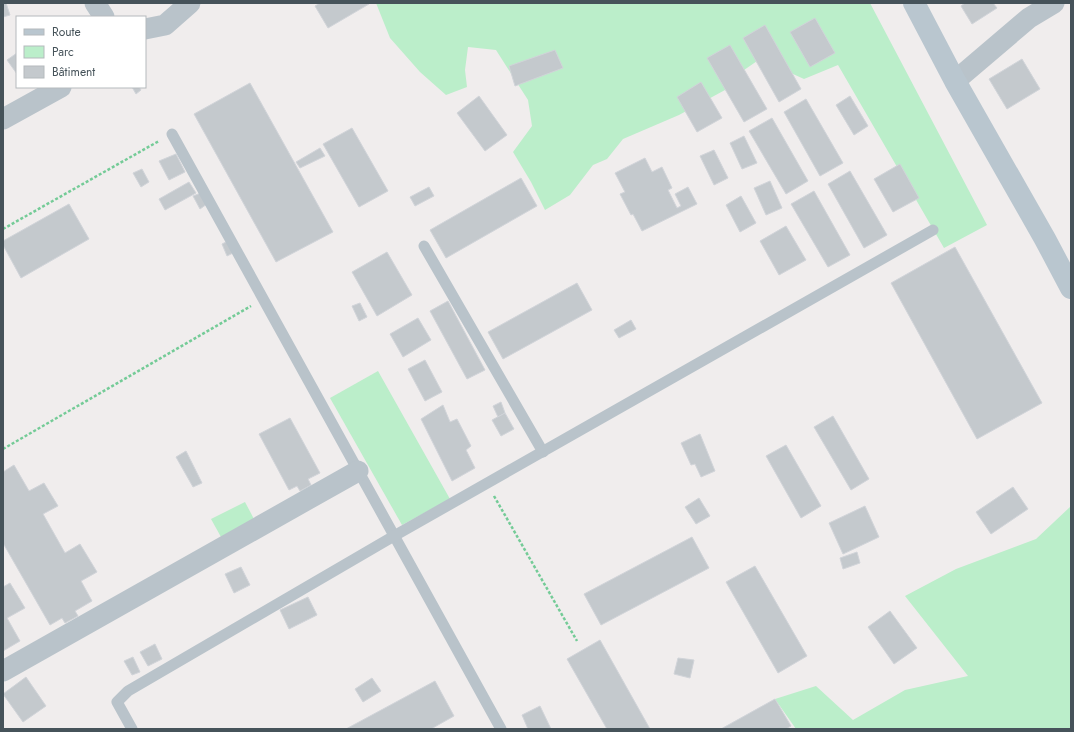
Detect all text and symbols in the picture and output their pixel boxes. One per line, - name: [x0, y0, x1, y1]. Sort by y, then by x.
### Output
- legend: [16, 16, 146, 88]
- text: Route: [52, 23, 81, 41]
- text: Parc: [52, 43, 74, 61]
- text: Bâtiment: [52, 63, 95, 81]

